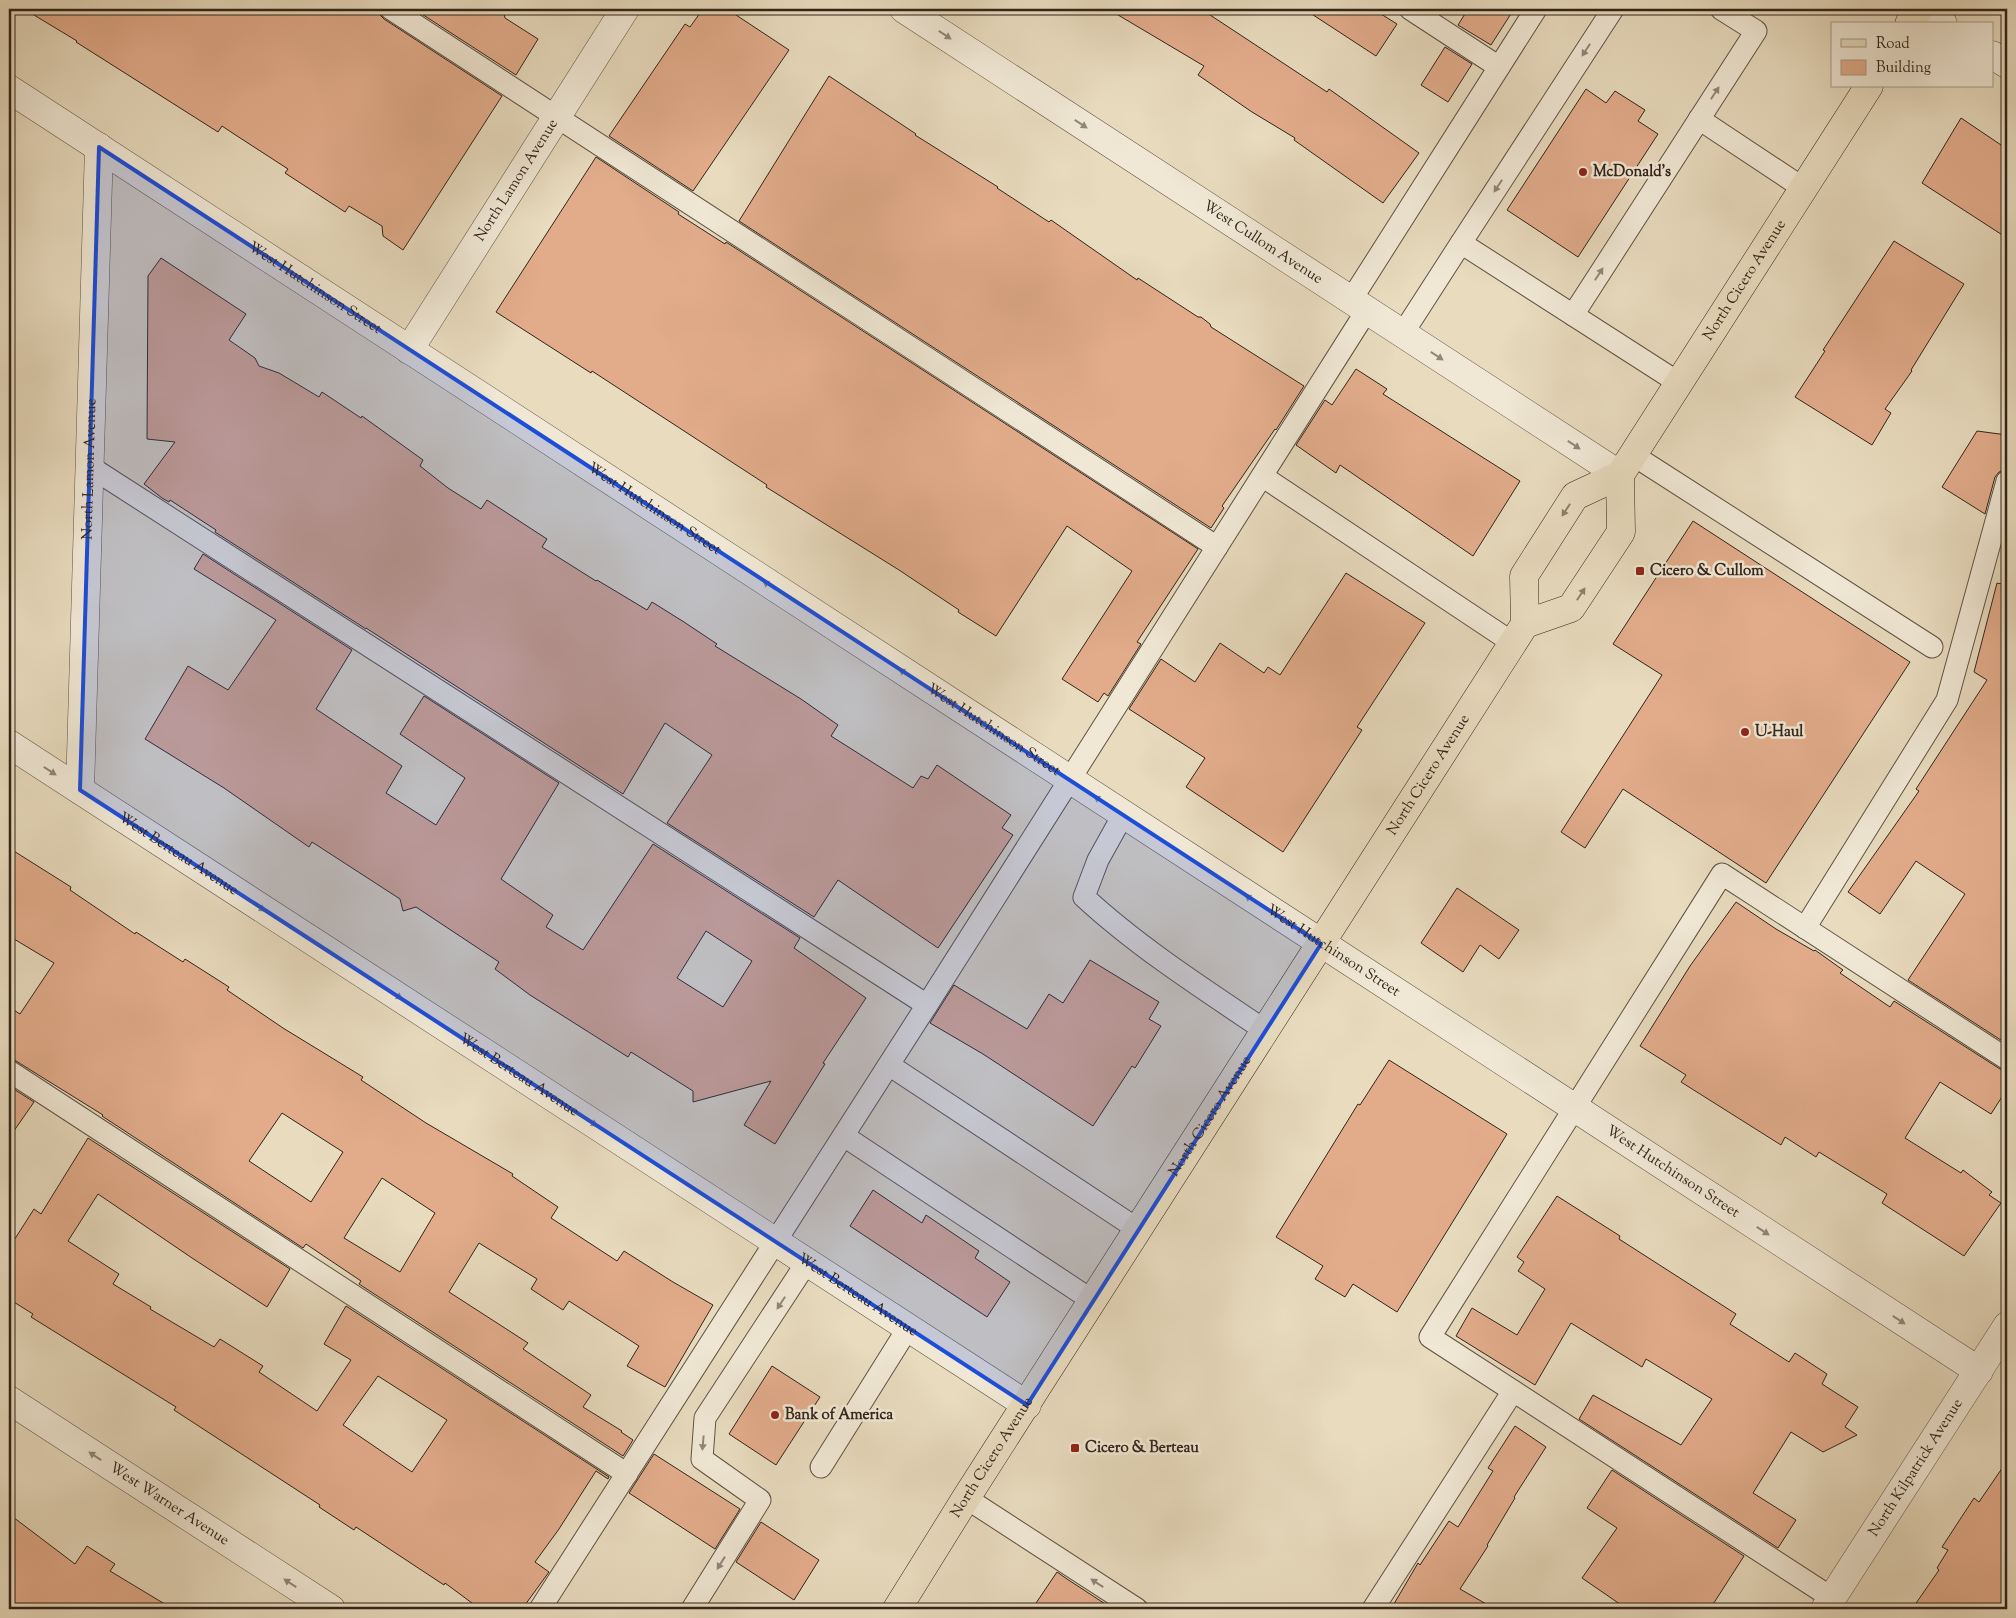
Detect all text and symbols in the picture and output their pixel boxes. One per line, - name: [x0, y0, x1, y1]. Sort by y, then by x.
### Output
- legend: [1831, 22, 1994, 88]
- one-way arrow: [938, 31, 952, 40]
- text: Road: [1876, 34, 1910, 55]
- one-way arrow: [1581, 43, 1591, 56]
- text: Building: [1876, 58, 1931, 79]
- one-way arrow: [1711, 86, 1720, 100]
- street label: North Lamon Avenue: [470, 115, 563, 246]
- one-way arrow: [1075, 119, 1088, 129]
- place label: McDonald's: [1593, 162, 1671, 183]
- marker: McDonald's: [1577, 166, 1589, 178]
- one-way arrow: [1493, 180, 1503, 193]
- street label: West Cullom Avenue: [1199, 196, 1327, 289]
- street label: North Cicero Avenue: [1698, 216, 1791, 345]
- street label: West Hutchinson Street: [244, 237, 386, 339]
- one-way arrow: [1594, 267, 1604, 280]
- one-way arrow: [1431, 351, 1444, 361]
- street label: North Lamon Avenue: [77, 398, 102, 540]
- one-way arrow: [1567, 440, 1580, 449]
- street label: West Hutchinson Street: [583, 458, 725, 560]
- one-way arrow: [1562, 504, 1571, 517]
- place label: Cicero & Cullom: [1650, 561, 1764, 582]
- marker: Cicero & Cullom: [1634, 565, 1646, 577]
- one-way arrow: [763, 580, 776, 590]
- one-way arrow: [1576, 587, 1586, 600]
- one-way arrow: [899, 669, 912, 678]
- street label: West Hutchinson Street: [923, 679, 1065, 781]
- street label: North Cicero Avenue: [1382, 710, 1475, 840]
- place label: U-Haul: [1755, 722, 1804, 743]
- marker: U-Haul: [1739, 726, 1751, 738]
- one-way arrow: [43, 766, 56, 775]
- one-way arrow: [1094, 795, 1107, 805]
- street label: West Berteau Avenue: [114, 807, 243, 901]
- one-way arrow: [1244, 894, 1258, 903]
- street label: West Hutchinson Street: [1262, 900, 1404, 1002]
- one-way arrow: [253, 902, 266, 911]
- one-way arrow: [389, 990, 402, 1000]
- street label: West Berteau Avenue: [455, 1028, 583, 1122]
- street label: North Cicero Avenue: [1164, 1052, 1257, 1181]
- one-way arrow: [584, 1117, 597, 1126]
- street label: West Hutchinson Street: [1602, 1120, 1744, 1223]
- one-way arrow: [1756, 1226, 1769, 1236]
- street label: West Berteau Avenue: [794, 1248, 922, 1342]
- one-way arrow: [776, 1296, 785, 1310]
- one-way arrow: [1892, 1315, 1906, 1324]
- street label: North Cicero Avenue: [946, 1393, 1039, 1522]
- street label: North Kilpatrick Avenue: [1864, 1395, 1968, 1541]
- place label: Bank of America: [785, 1405, 893, 1426]
- marker: Bank of America: [769, 1409, 781, 1421]
- one-way arrow: [699, 1435, 707, 1451]
- place label: Cicero & Berteau: [1085, 1438, 1199, 1459]
- marker: Cicero & Berteau: [1069, 1442, 1081, 1454]
- one-way arrow: [88, 1451, 102, 1461]
- street label: West Warner Avenue: [105, 1457, 233, 1551]
- one-way arrow: [716, 1557, 725, 1570]
- one-way arrow: [283, 1578, 296, 1587]
- one-way arrow: [1090, 1578, 1103, 1587]

